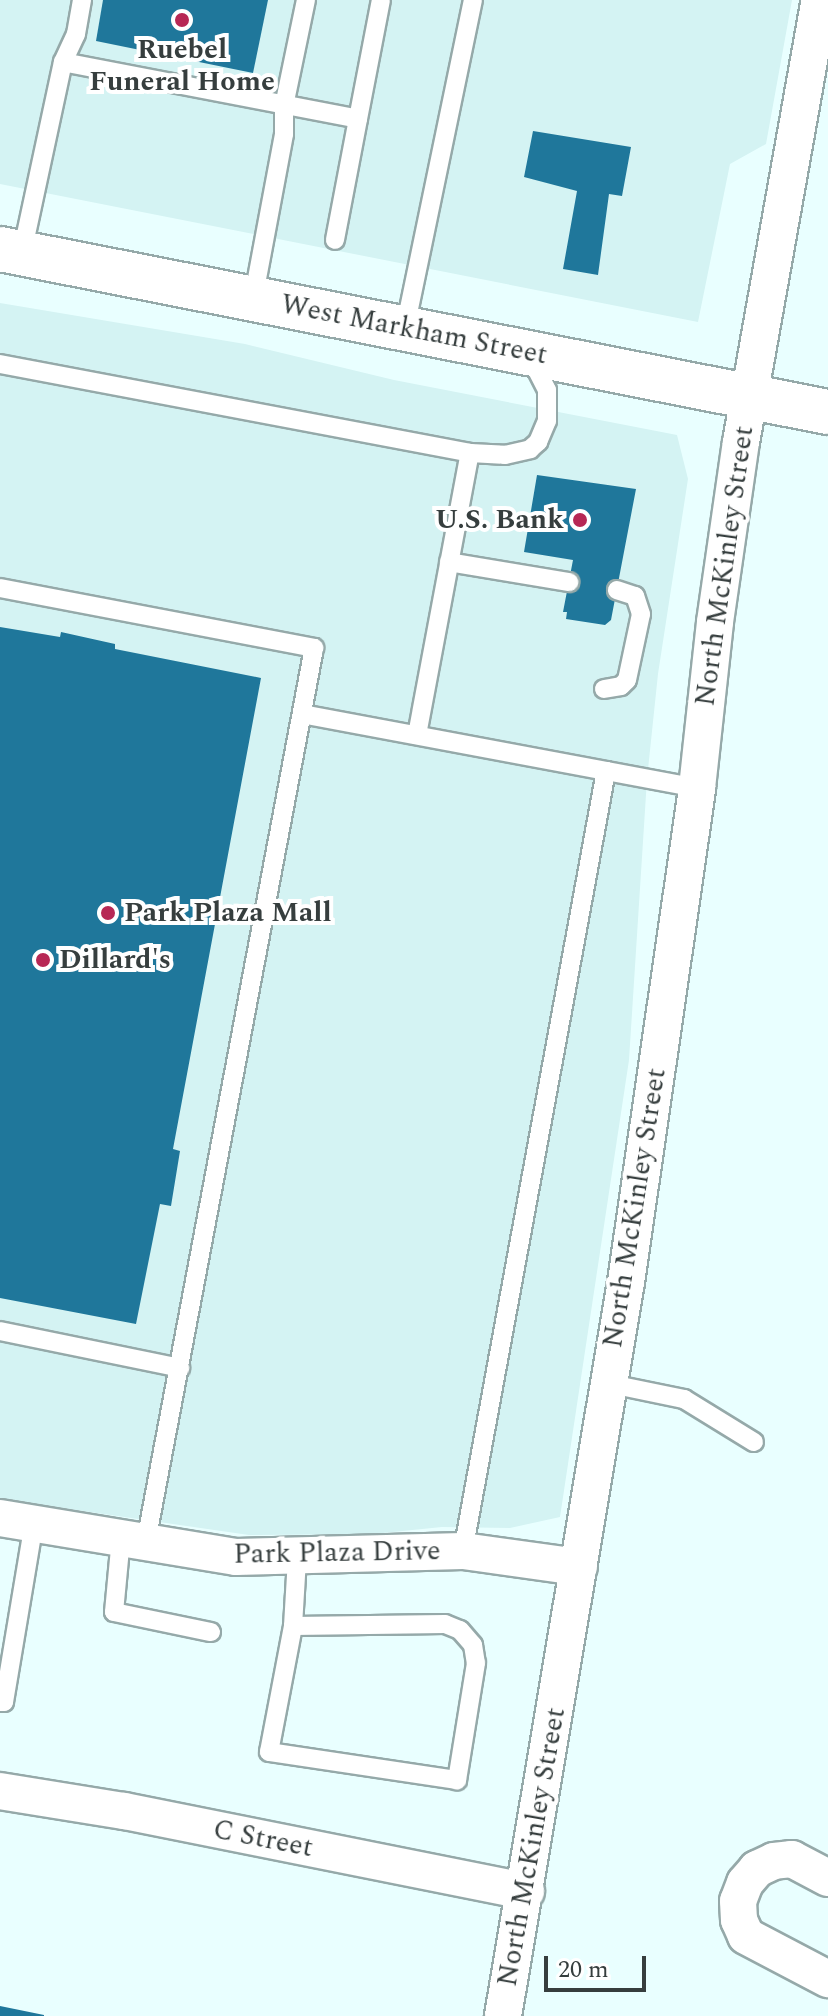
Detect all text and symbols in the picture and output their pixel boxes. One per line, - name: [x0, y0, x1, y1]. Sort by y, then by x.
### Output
- marker: Ruebel Funeral Home: [173, 11, 191, 29]
- place label: Ruebel Funeral Home: [89, 33, 275, 99]
- street label: West Markham Street: [278, 288, 550, 372]
- street label: North McKinley Street: [689, 424, 761, 708]
- place label: U.S. Bank: [435, 503, 564, 537]
- marker: U.S. Bank: [571, 511, 589, 529]
- place label: Park Plaza Mall: [124, 896, 332, 930]
- marker: Park Plaza Mall: [99, 904, 117, 922]
- place label: Dillard's: [59, 943, 171, 977]
- marker: Dillard's: [34, 951, 52, 969]
- street label: North McKinley Street: [596, 1066, 674, 1350]
- street label: Park Plaza Drive: [233, 1534, 441, 1572]
- street label: North McKinley Street: [491, 1705, 573, 1989]
- street label: C Street: [210, 1813, 316, 1865]
- scale bar: [548, 1940, 650, 1990]
- text: 20 m: [558, 1952, 609, 1988]

